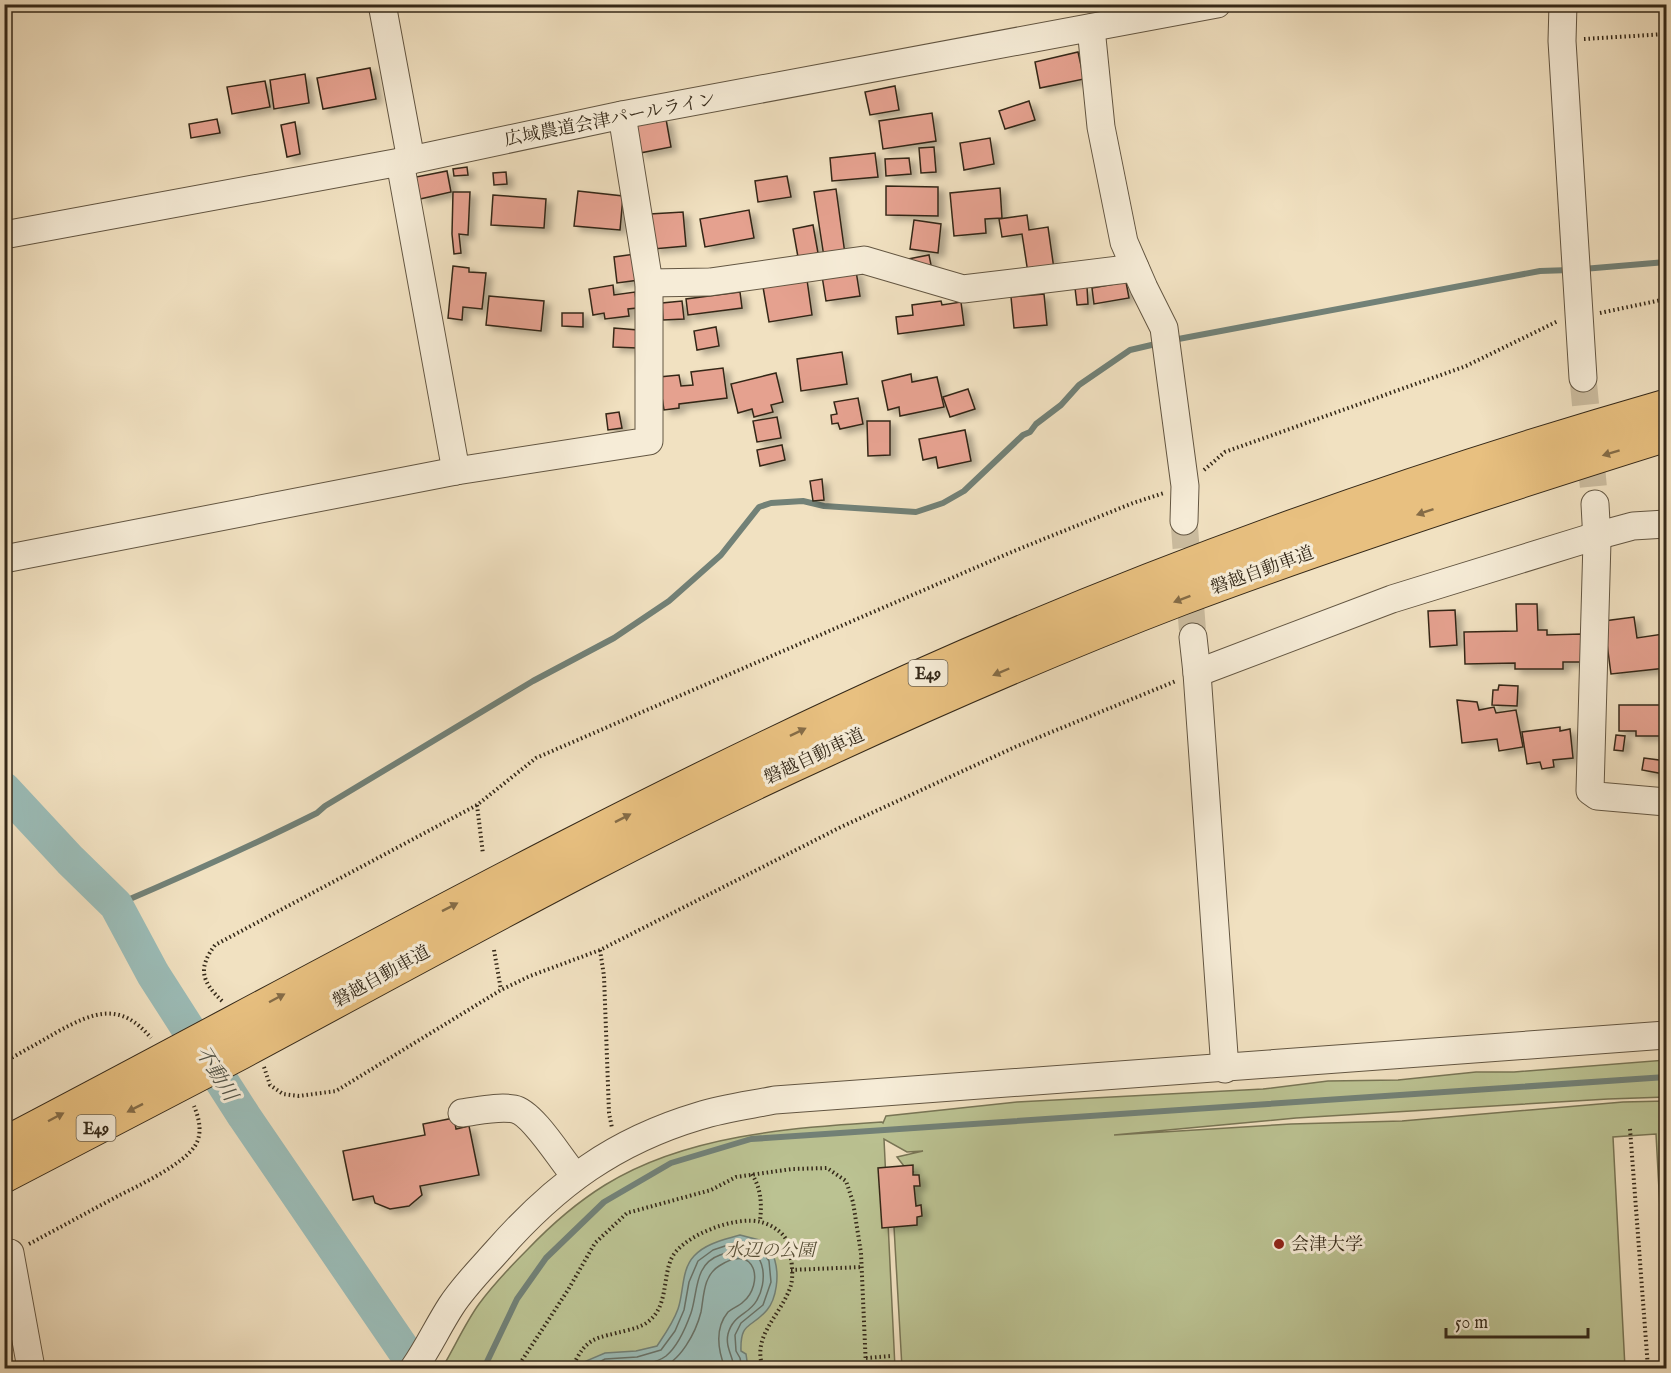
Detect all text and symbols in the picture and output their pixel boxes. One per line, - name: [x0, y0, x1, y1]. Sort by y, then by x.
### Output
- street label: 広域農道会津パールライン: [503, 89, 718, 152]
- one-way arrow: [1602, 449, 1620, 458]
- one-way arrow: [1416, 508, 1434, 518]
- street label: 磐越自動車道: [1208, 542, 1317, 601]
- one-way arrow: [1173, 595, 1191, 604]
- road number: E49: [908, 660, 948, 686]
- one-way arrow: [992, 667, 1010, 677]
- street label: 磐越自動車道: [761, 724, 868, 791]
- one-way arrow: [790, 728, 807, 737]
- one-way arrow: [615, 813, 632, 823]
- one-way arrow: [441, 902, 458, 912]
- street label: 磐越自動車道: [329, 941, 435, 1014]
- one-way arrow: [269, 994, 286, 1003]
- water label: 不動川: [189, 1042, 243, 1108]
- one-way arrow: [126, 1103, 143, 1113]
- one-way arrow: [48, 1112, 65, 1122]
- road number: E49: [76, 1115, 116, 1141]
- place label: 会津大学: [1291, 1234, 1363, 1257]
- marker: 会津大学: [1272, 1237, 1286, 1251]
- park label: 水辺の公園: [725, 1240, 818, 1263]
- scale bar: [1446, 1301, 1588, 1339]
- text: 50 m: [1455, 1312, 1488, 1335]

